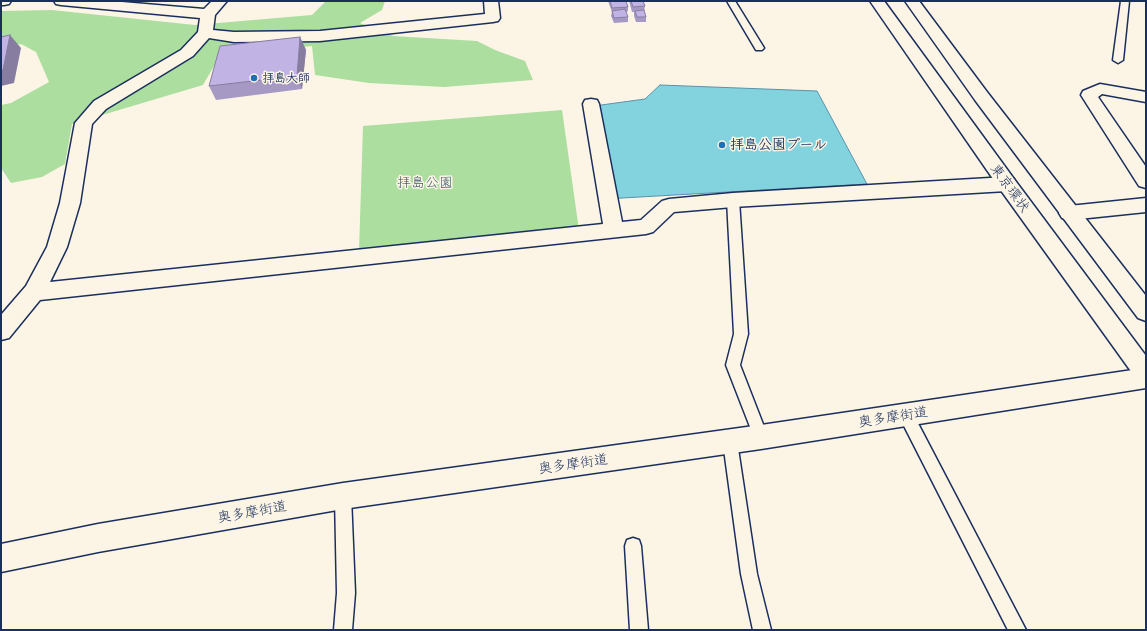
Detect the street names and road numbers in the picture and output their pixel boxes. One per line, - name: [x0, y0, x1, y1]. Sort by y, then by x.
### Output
- street label: 東京環状: [987, 160, 1033, 216]
- street label: 奥多摩街道: [857, 403, 929, 431]
- street label: 奥多摩街道: [537, 451, 609, 477]
- street label: 奥多摩街道: [216, 498, 288, 526]

